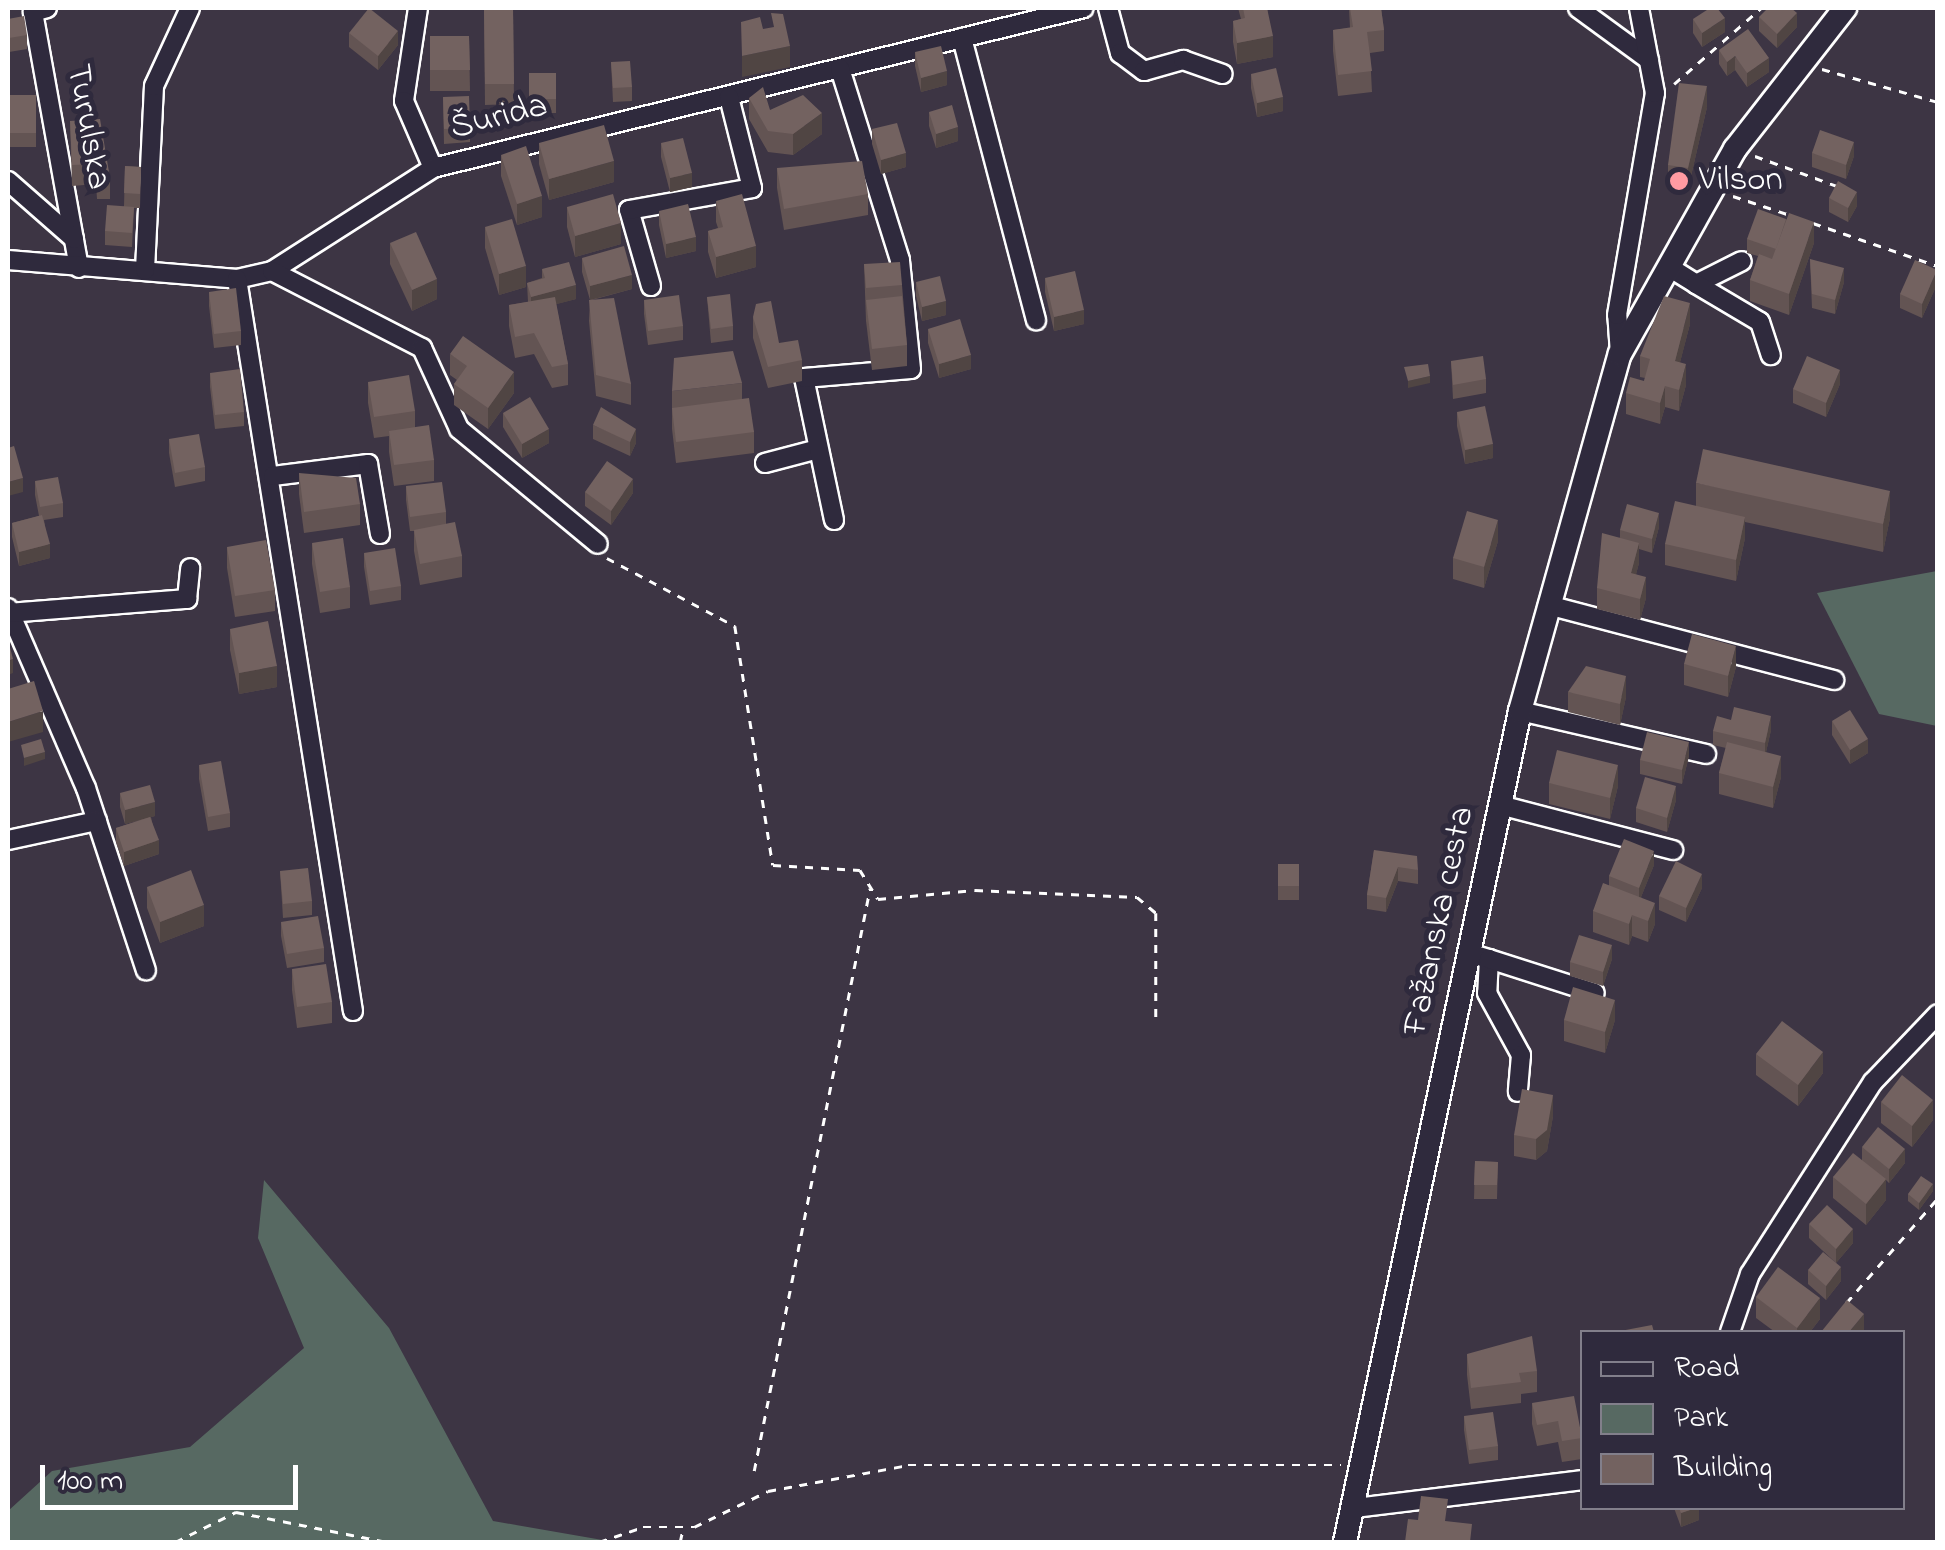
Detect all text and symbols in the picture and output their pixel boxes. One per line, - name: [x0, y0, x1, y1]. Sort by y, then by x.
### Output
- street label: Turulska: [55, 61, 119, 193]
- street label: Šurida: [446, 86, 552, 150]
- place label: Vilson: [1699, 160, 1783, 202]
- marker: Vilson: [1668, 170, 1690, 192]
- street label: Fažanska cesta: [1395, 803, 1485, 1039]
- legend: [1580, 1330, 1905, 1510]
- text: Road: [1674, 1347, 1739, 1391]
- text: Park: [1674, 1397, 1728, 1441]
- scale bar: [45, 1445, 302, 1507]
- text: Building: [1674, 1447, 1772, 1491]
- text: 100 m: [57, 1460, 123, 1504]

